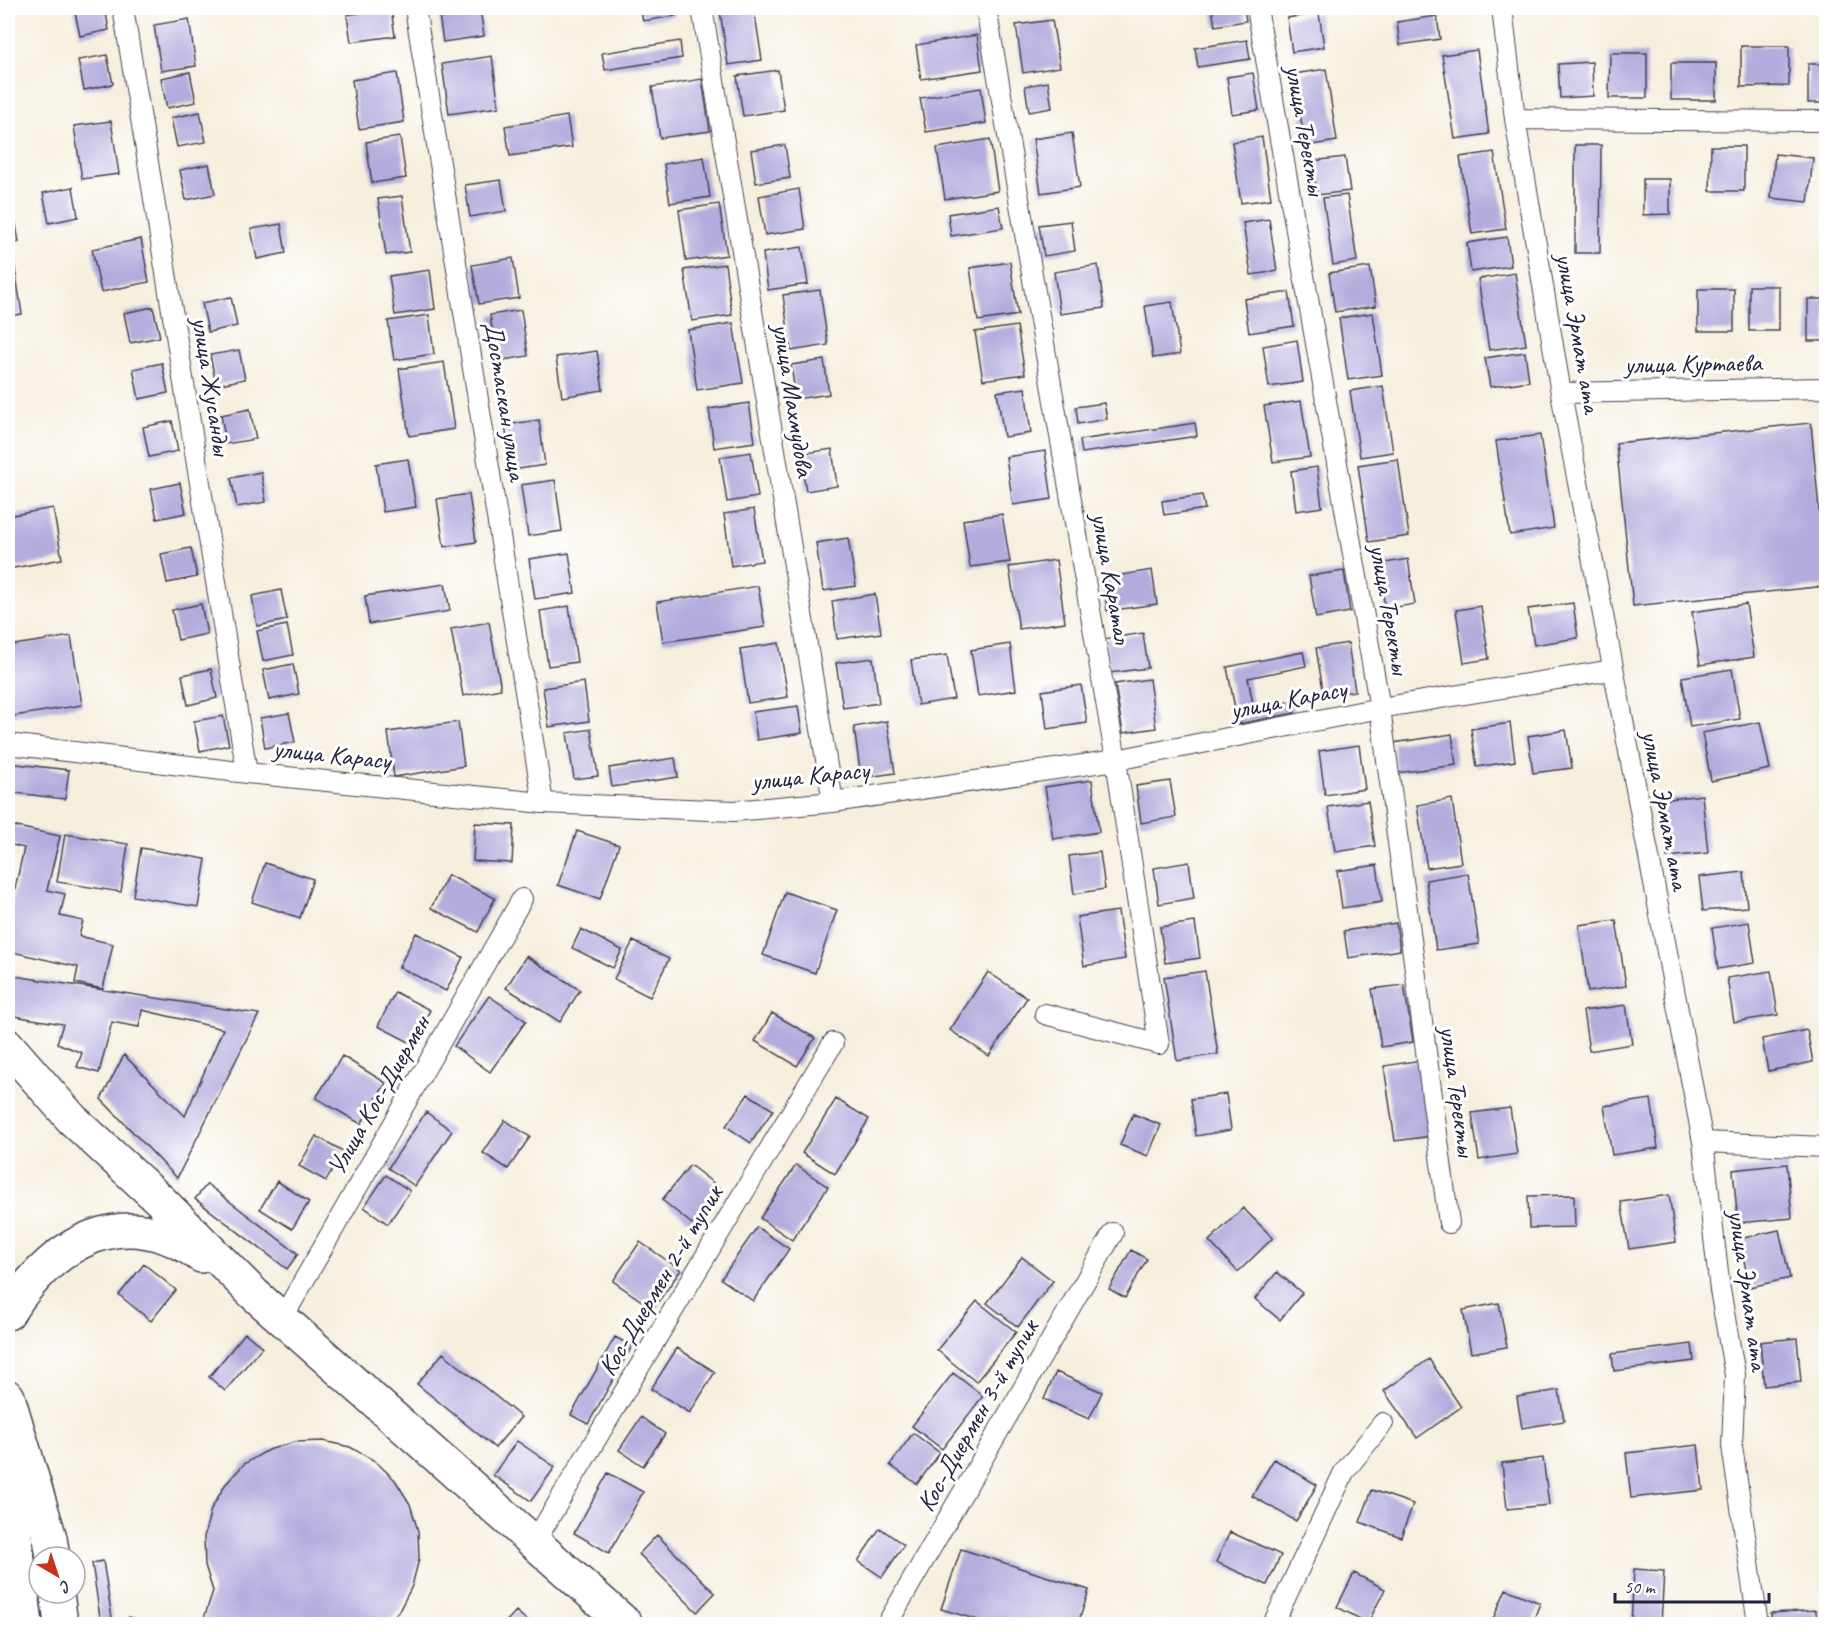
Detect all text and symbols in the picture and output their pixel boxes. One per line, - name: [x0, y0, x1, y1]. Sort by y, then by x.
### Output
- street label: улица Теректы: [1278, 61, 1334, 200]
- street label: улица Эрмат ата: [1548, 249, 1609, 418]
- street label: улица Жусанды: [184, 313, 239, 460]
- street label: Достаскан улица: [477, 319, 535, 485]
- street label: улица Махмудова: [765, 319, 822, 481]
- street label: улица Куртаева: [1622, 346, 1764, 381]
- street label: улица Каратал: [1084, 509, 1140, 648]
- street label: улица Теректы: [1362, 540, 1418, 679]
- street label: улица Карасу: [1225, 672, 1351, 727]
- street label: улица Эрмат ата: [1634, 726, 1698, 895]
- street label: улица Карасу: [270, 732, 394, 777]
- street label: улица Карасу: [748, 753, 873, 798]
- street label: Улица Кос-Диермен: [319, 1008, 438, 1181]
- street label: улица Теректы: [1432, 1022, 1483, 1161]
- street label: Кос-Диермен 2-й тупик: [591, 1178, 731, 1382]
- street label: улица Эрмат ата: [1721, 1206, 1776, 1375]
- street label: Кос-Диермен 3-й тупик: [909, 1312, 1047, 1517]
- north arrow: [27, 1545, 87, 1605]
- scale bar: [1615, 1566, 1770, 1604]
- text: С: [55, 1576, 75, 1597]
- text: 50 m: [1624, 1576, 1657, 1598]

